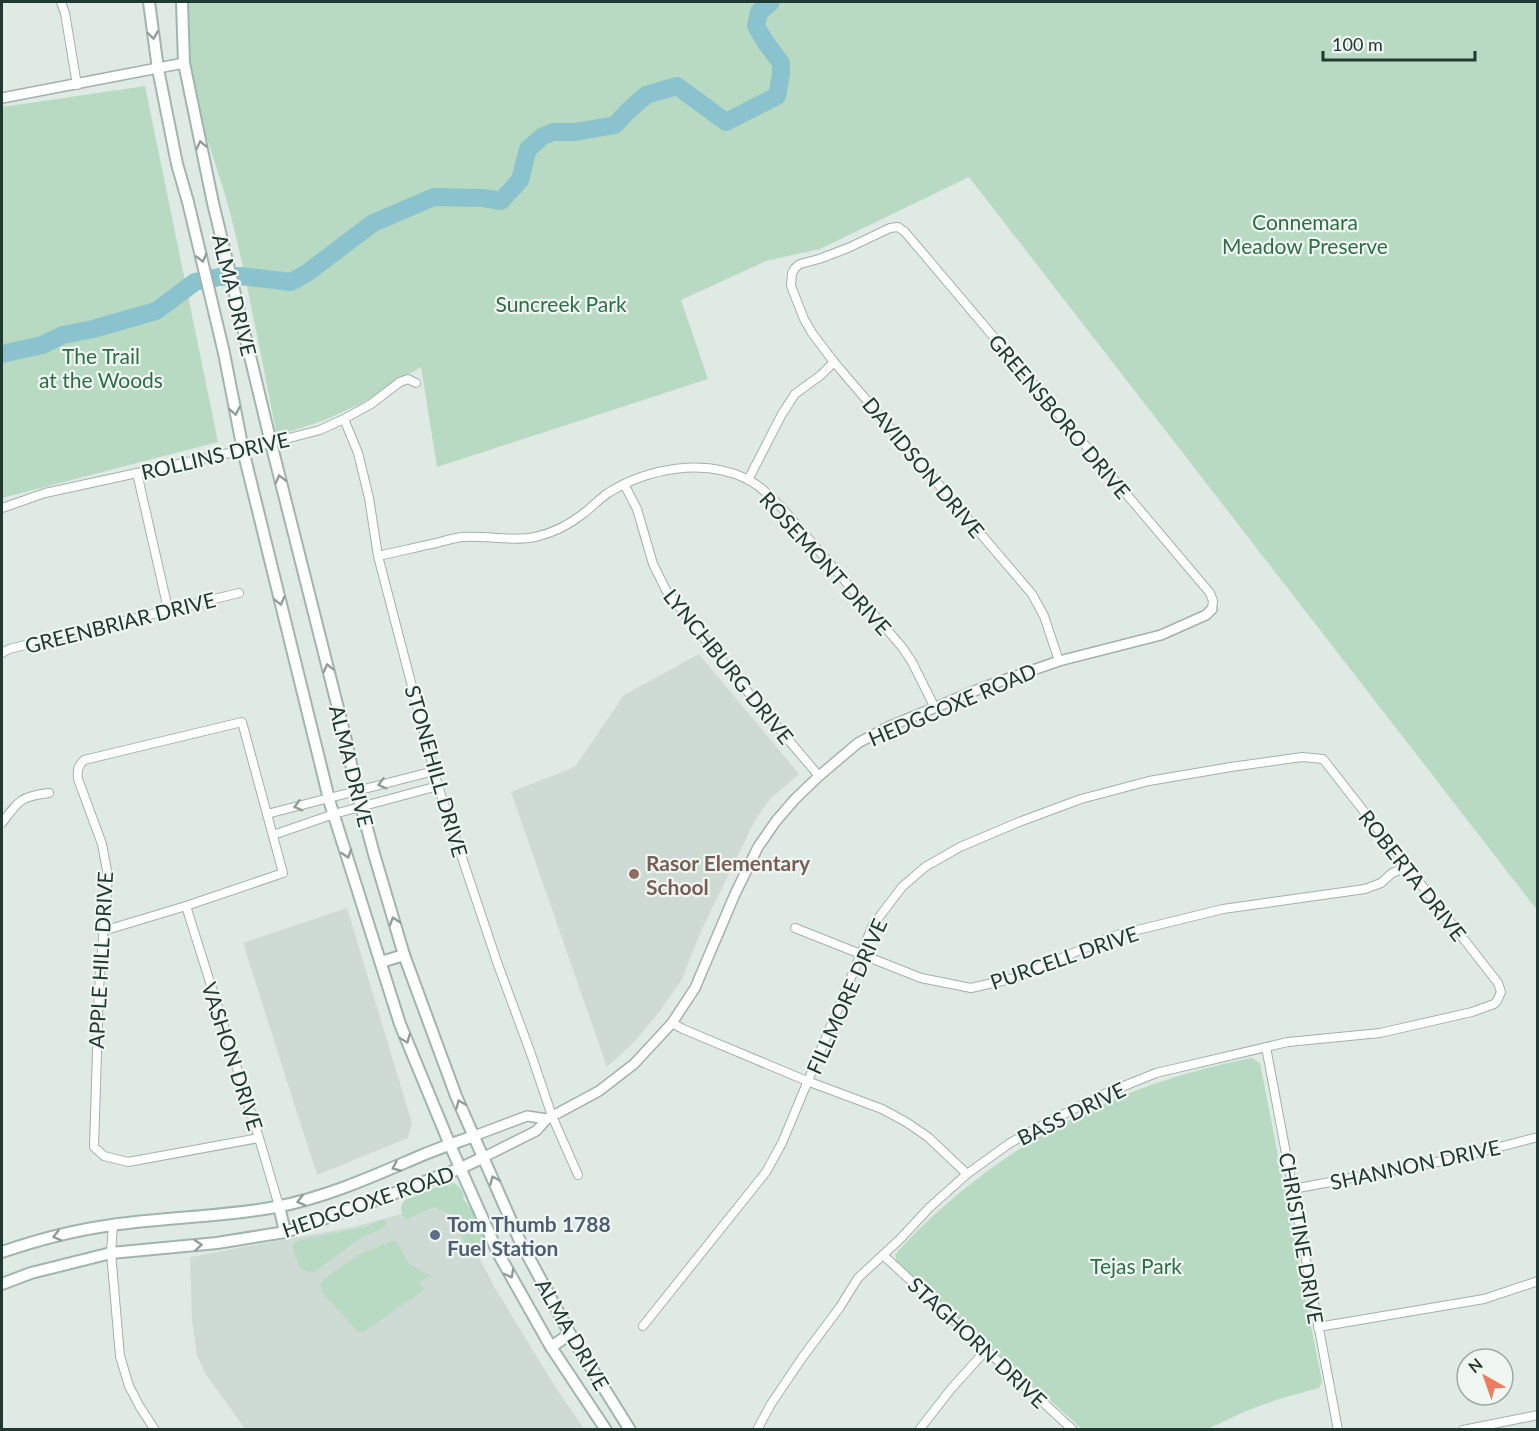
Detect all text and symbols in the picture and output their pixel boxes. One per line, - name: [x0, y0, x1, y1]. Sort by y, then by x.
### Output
- scale bar: [1323, 24, 1474, 62]
- one-way arrow: [146, 31, 158, 40]
- text: 100 m: [1332, 33, 1383, 55]
- one-way arrow: [195, 141, 208, 151]
- park label: Connemara Meadow Preserve: [1222, 209, 1388, 258]
- street label: ALMA DRIVE: [208, 231, 262, 359]
- one-way arrow: [194, 253, 207, 263]
- park label: Suncreek Park: [495, 291, 627, 316]
- street label: GREENSBORO DRIVE: [984, 329, 1136, 503]
- park label: The Trail at the Woods: [39, 343, 163, 392]
- street label: DAVIDSON DRIVE: [858, 392, 990, 542]
- one-way arrow: [228, 405, 241, 415]
- street label: ROLLINS DRIVE: [138, 426, 292, 484]
- one-way arrow: [275, 474, 288, 484]
- street label: ROSEMONT DRIVE: [755, 486, 897, 640]
- street label: LYNCHBURG DRIVE: [659, 583, 799, 749]
- street label: GREENBRIAR DRIVE: [22, 586, 218, 658]
- one-way arrow: [273, 595, 286, 605]
- street label: HEDGCOXE ROAD: [864, 657, 1040, 751]
- one-way arrow: [323, 663, 335, 674]
- street label: STONEHILL DRIVE: [400, 682, 474, 860]
- street label: ALMA DRIVE: [325, 702, 379, 830]
- one-way arrow: [377, 777, 387, 790]
- one-way arrow: [293, 799, 304, 811]
- street label: ROBERTA DRIVE: [1354, 805, 1472, 945]
- one-way arrow: [339, 848, 352, 859]
- place label: Rasor Elementary School: [646, 850, 811, 899]
- marker: Rasor Elementary School: [627, 867, 641, 881]
- street label: APPLE HILL DRIVE: [83, 871, 117, 1049]
- street label: FILLMORE DRIVE: [800, 914, 892, 1078]
- one-way arrow: [389, 916, 401, 927]
- street label: PURCELL DRIVE: [987, 920, 1141, 994]
- street label: VASHON DRIVE: [197, 979, 269, 1133]
- one-way arrow: [399, 1034, 412, 1044]
- street label: BASS DRIVE: [1013, 1076, 1129, 1150]
- one-way arrow: [455, 1100, 467, 1111]
- street label: SHANNON DRIVE: [1328, 1134, 1502, 1194]
- street label: CHRISTINE DRIVE: [1275, 1150, 1329, 1326]
- street label: HEDGCOXE ROAD: [279, 1160, 457, 1242]
- one-way arrow: [391, 1160, 402, 1172]
- one-way arrow: [489, 1175, 501, 1186]
- one-way arrow: [296, 1193, 306, 1206]
- place label: Tom Thumb 1788 Fuel Station: [447, 1211, 611, 1260]
- marker: Tom Thumb 1788 Fuel Station: [428, 1228, 442, 1242]
- one-way arrow: [52, 1229, 62, 1242]
- one-way arrow: [194, 1239, 203, 1252]
- park label: Tejas Park: [1090, 1253, 1182, 1278]
- one-way arrow: [503, 1268, 514, 1278]
- street label: STAGHORN DRIVE: [904, 1271, 1052, 1413]
- street label: ALMA DRIVE: [531, 1274, 615, 1394]
- north arrow: [1455, 1347, 1515, 1407]
- text: N: [1464, 1354, 1486, 1376]

